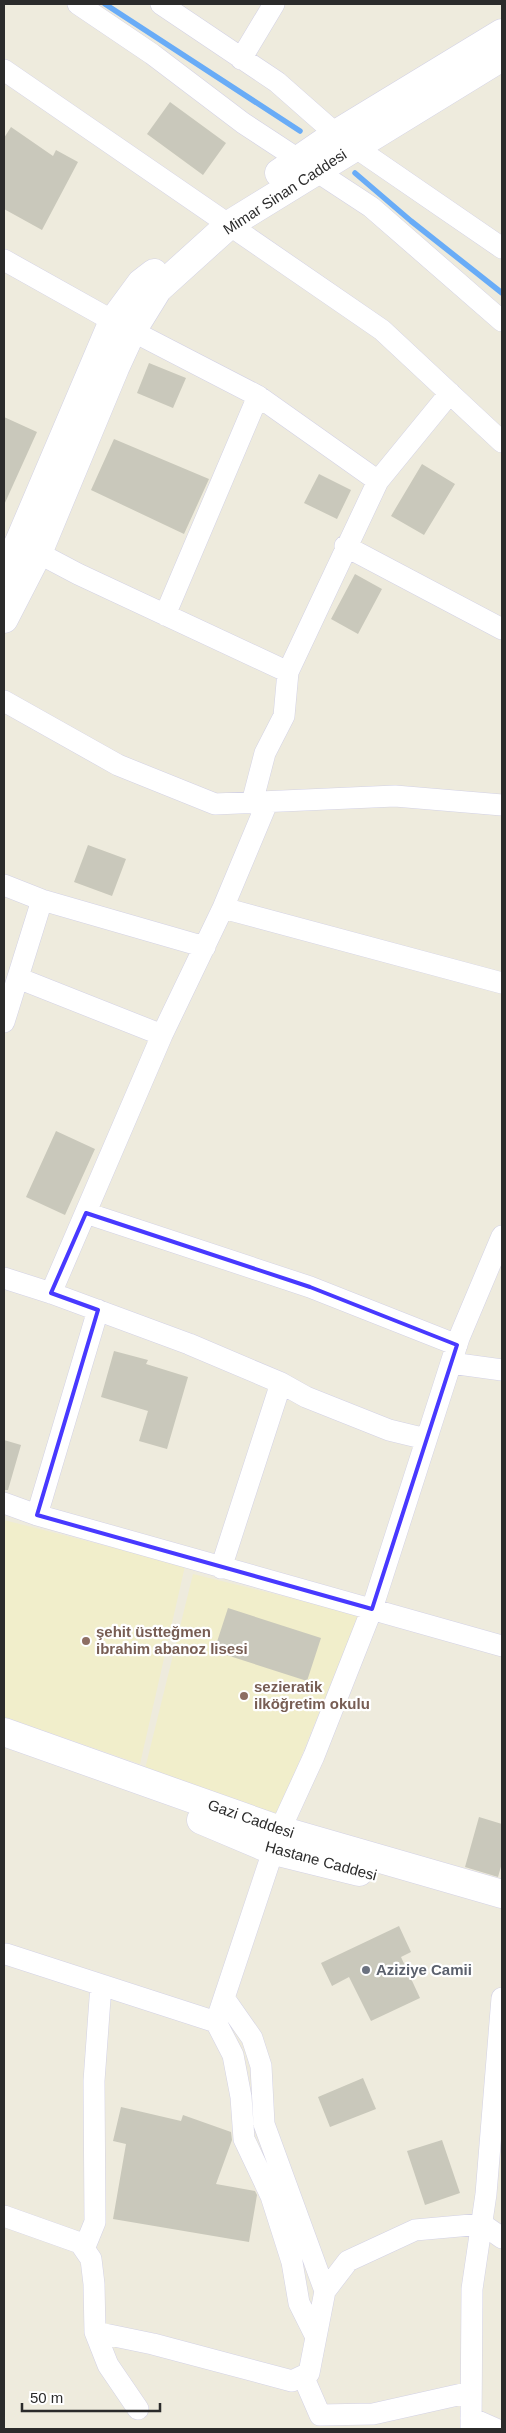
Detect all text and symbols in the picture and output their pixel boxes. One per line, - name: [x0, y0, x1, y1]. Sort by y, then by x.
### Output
- street label: Mimar Sinan Caddesi: [220, 145, 349, 238]
- place label: şehit üstteğmen ibrahim abanoz lisesi: [96, 1623, 248, 1657]
- marker: şehit üstteğmen ibrahim abanoz lisesi: [80, 1635, 92, 1647]
- place label: sezieratik ilköğretim okulu: [254, 1678, 370, 1712]
- marker: sezieratik ilköğretim okulu: [238, 1690, 250, 1702]
- street label: Gazi Caddesi: [206, 1796, 297, 1841]
- street label: Hastane Caddesi: [263, 1837, 379, 1884]
- place label: Aziziye Camii: [376, 1961, 472, 1978]
- marker: Aziziye Camii: [360, 1964, 372, 1976]
- scale bar: [22, 2380, 160, 2412]
- text: 50 m: [30, 2389, 63, 2406]

